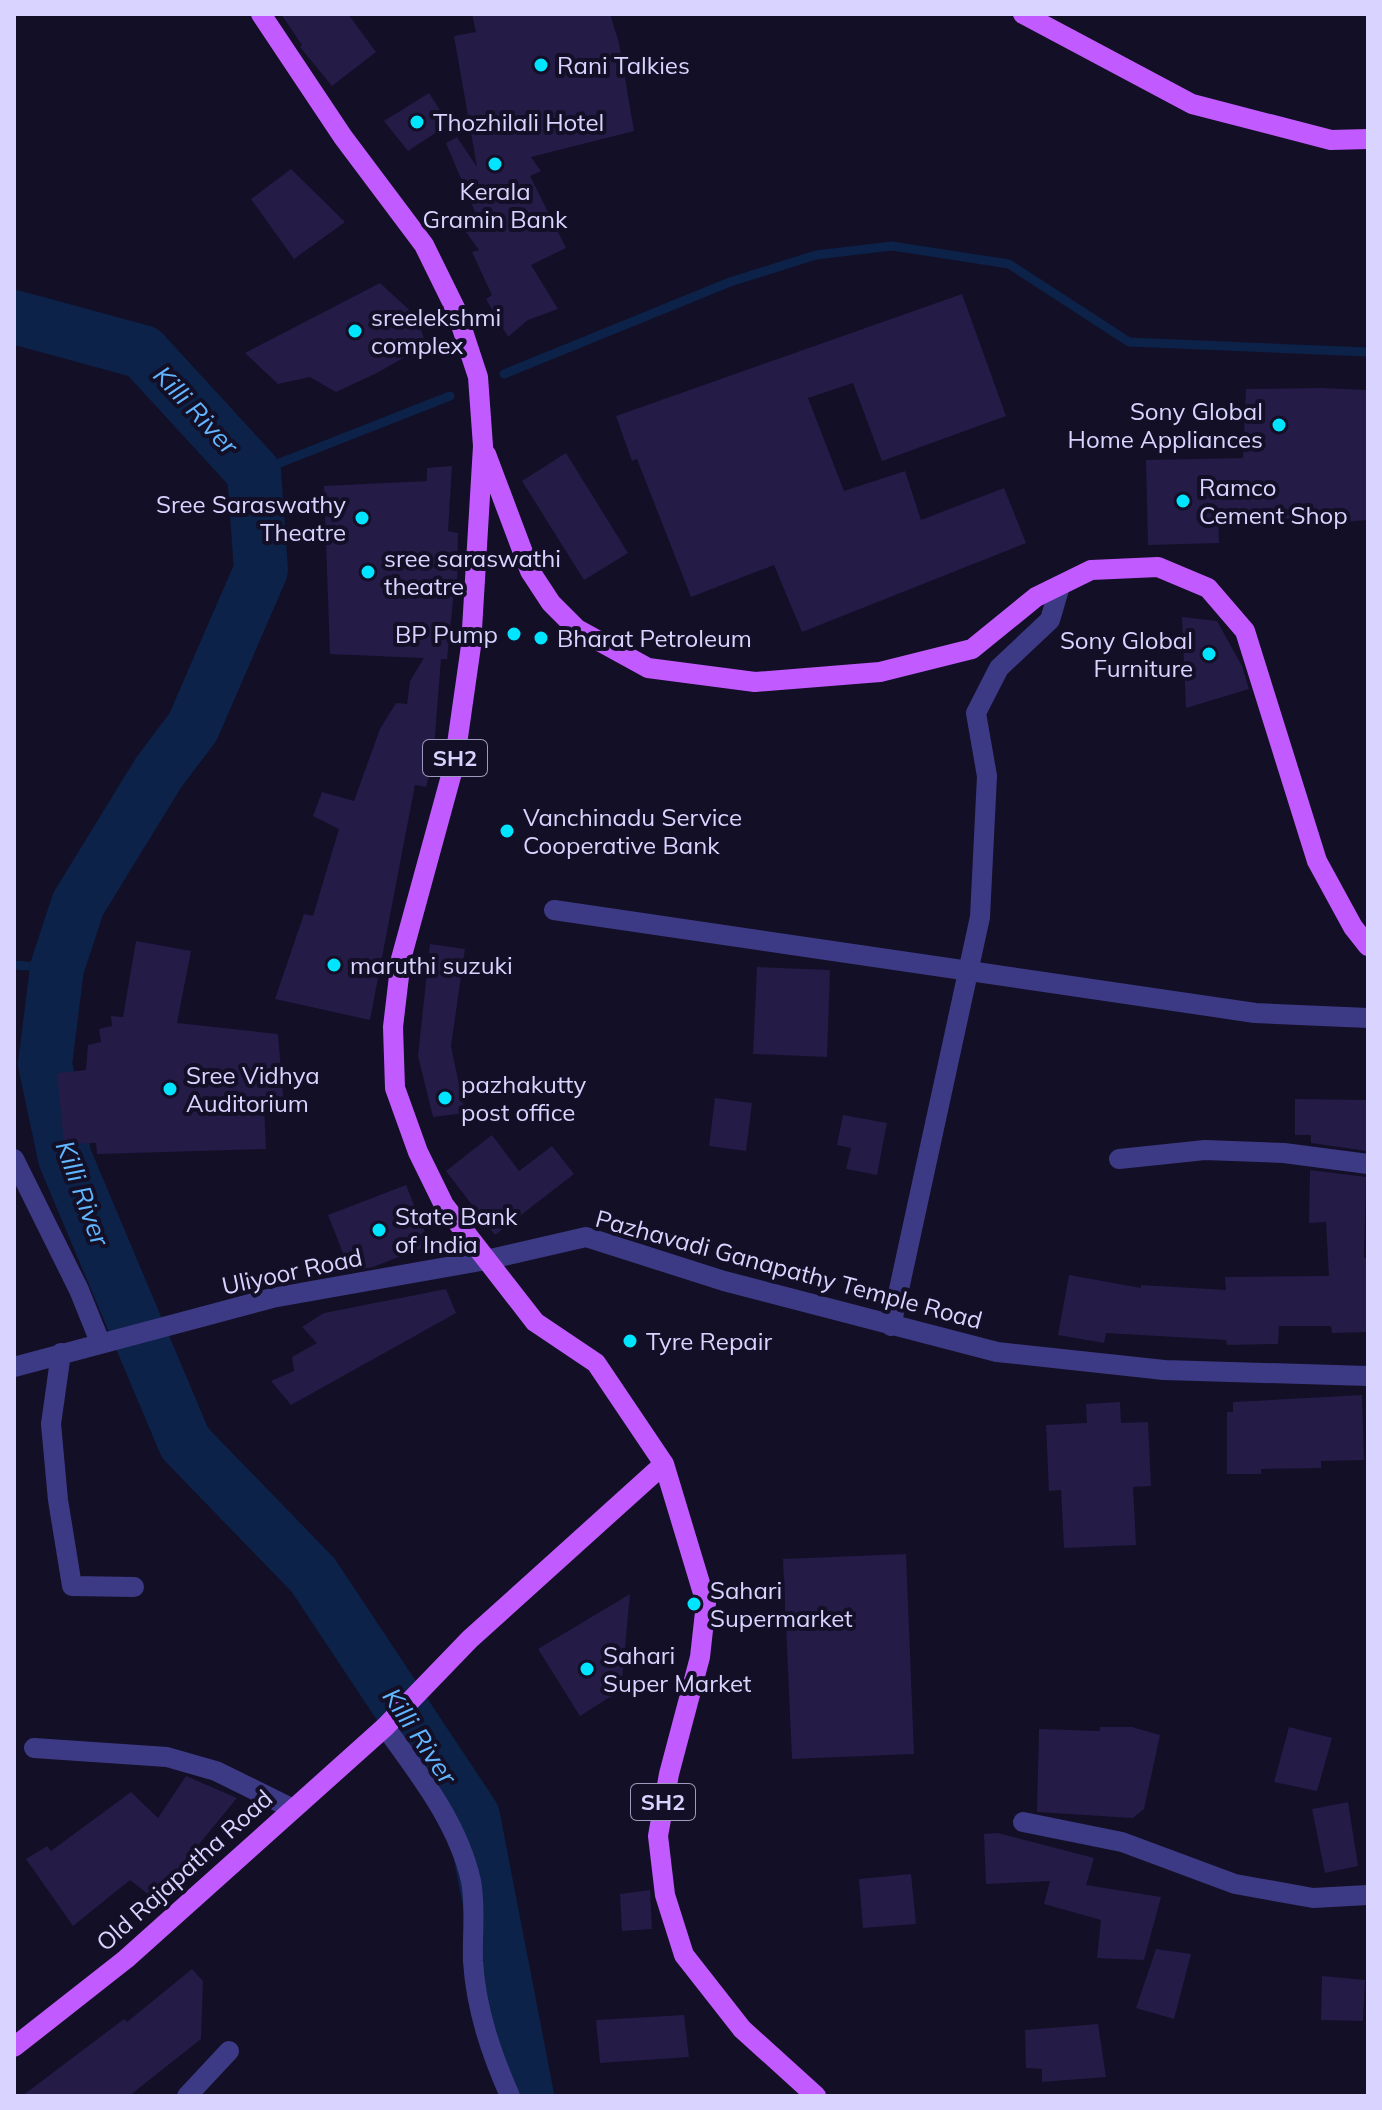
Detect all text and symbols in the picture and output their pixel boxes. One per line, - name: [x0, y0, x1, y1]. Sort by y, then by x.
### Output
- place label: Rani Talkies: [557, 50, 690, 80]
- marker: Rani Talkies: [532, 56, 550, 74]
- place label: Thozhilali Hotel: [433, 107, 604, 137]
- marker: Thozhilali Hotel: [408, 113, 426, 131]
- marker: Kerala Gramin Bank: [486, 155, 504, 173]
- place label: Kerala Gramin Bank: [423, 176, 568, 234]
- place label: sreelekshmi complex: [371, 302, 501, 360]
- marker: sreelekshmi complex: [346, 322, 364, 340]
- water label: Killi River: [147, 359, 246, 462]
- place label: Sony Global Home Appliances: [1068, 396, 1263, 454]
- marker: Sony Global Home Appliances: [1270, 416, 1288, 434]
- place label: Ramco Cement Shop: [1199, 472, 1348, 530]
- place label: Sree Saraswathy Theatre: [156, 489, 346, 547]
- marker: Ramco Cement Shop: [1174, 492, 1192, 510]
- marker: Sree Saraswathy Theatre: [353, 509, 371, 527]
- place label: sree saraswathi theatre: [384, 543, 561, 601]
- marker: sree saraswathi theatre: [359, 563, 377, 581]
- place label: BP Pump: [395, 619, 498, 649]
- place label: Bharat Petroleum: [557, 623, 752, 653]
- marker: BP Pump: [505, 625, 523, 643]
- place label: Sony Global Furniture: [1060, 625, 1193, 683]
- marker: Bharat Petroleum: [532, 629, 550, 647]
- marker: Sony Global Furniture: [1200, 645, 1218, 663]
- road number: SH2: [423, 740, 487, 776]
- place label: Vanchinadu Service Cooperative Bank: [523, 802, 742, 860]
- marker: Vanchinadu Service Cooperative Bank: [498, 822, 516, 840]
- place label: maruthi suzuki: [350, 950, 513, 980]
- marker: maruthi suzuki: [325, 956, 343, 974]
- place label: Sree Vidhya Auditorium: [186, 1060, 320, 1118]
- place label: pazhakutty post office: [461, 1069, 587, 1127]
- marker: Sree Vidhya Auditorium: [161, 1080, 179, 1098]
- marker: pazhakutty post office: [436, 1089, 454, 1107]
- water label: Killi River: [49, 1136, 118, 1252]
- place label: State Bank of India: [395, 1201, 518, 1259]
- street label: Pazhavadi Ganapathy Temple Road: [592, 1203, 986, 1335]
- marker: State Bank of India: [370, 1221, 388, 1239]
- street label: Uliyoor Road: [219, 1241, 365, 1301]
- place label: Tyre Repair: [646, 1326, 772, 1356]
- marker: Tyre Repair: [621, 1332, 639, 1350]
- place label: Sahari Supermarket: [710, 1575, 853, 1633]
- marker: Sahari Supermarket: [685, 1595, 703, 1613]
- place label: Sahari Super Market: [603, 1640, 751, 1698]
- marker: Sahari Super Market: [578, 1660, 596, 1678]
- water label: Killi River: [376, 1681, 465, 1792]
- street label: Old Rajapatha Road: [90, 1783, 278, 1957]
- road number: SH2: [631, 1784, 695, 1820]

